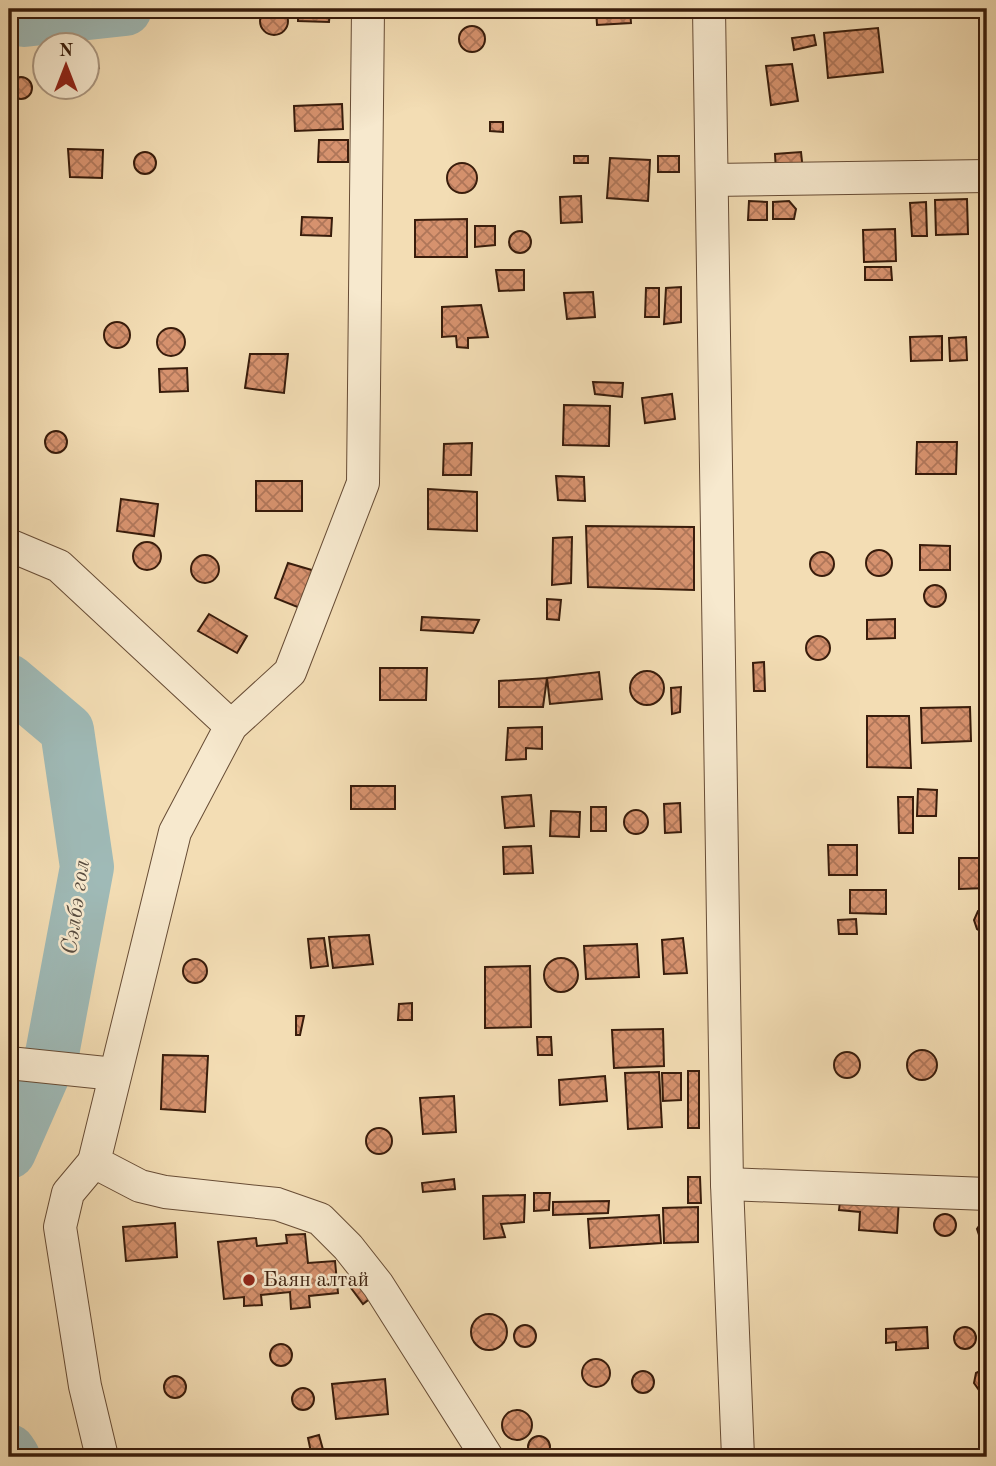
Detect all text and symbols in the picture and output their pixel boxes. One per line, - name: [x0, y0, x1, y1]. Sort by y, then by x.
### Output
- north arrow: [32, 32, 102, 102]
- text: N: [59, 42, 74, 61]
- water label: Сэлбэ гол: [58, 858, 94, 956]
- place label: Баян алтай: [263, 1270, 369, 1291]
- marker: Баян алтай: [241, 1272, 257, 1288]

